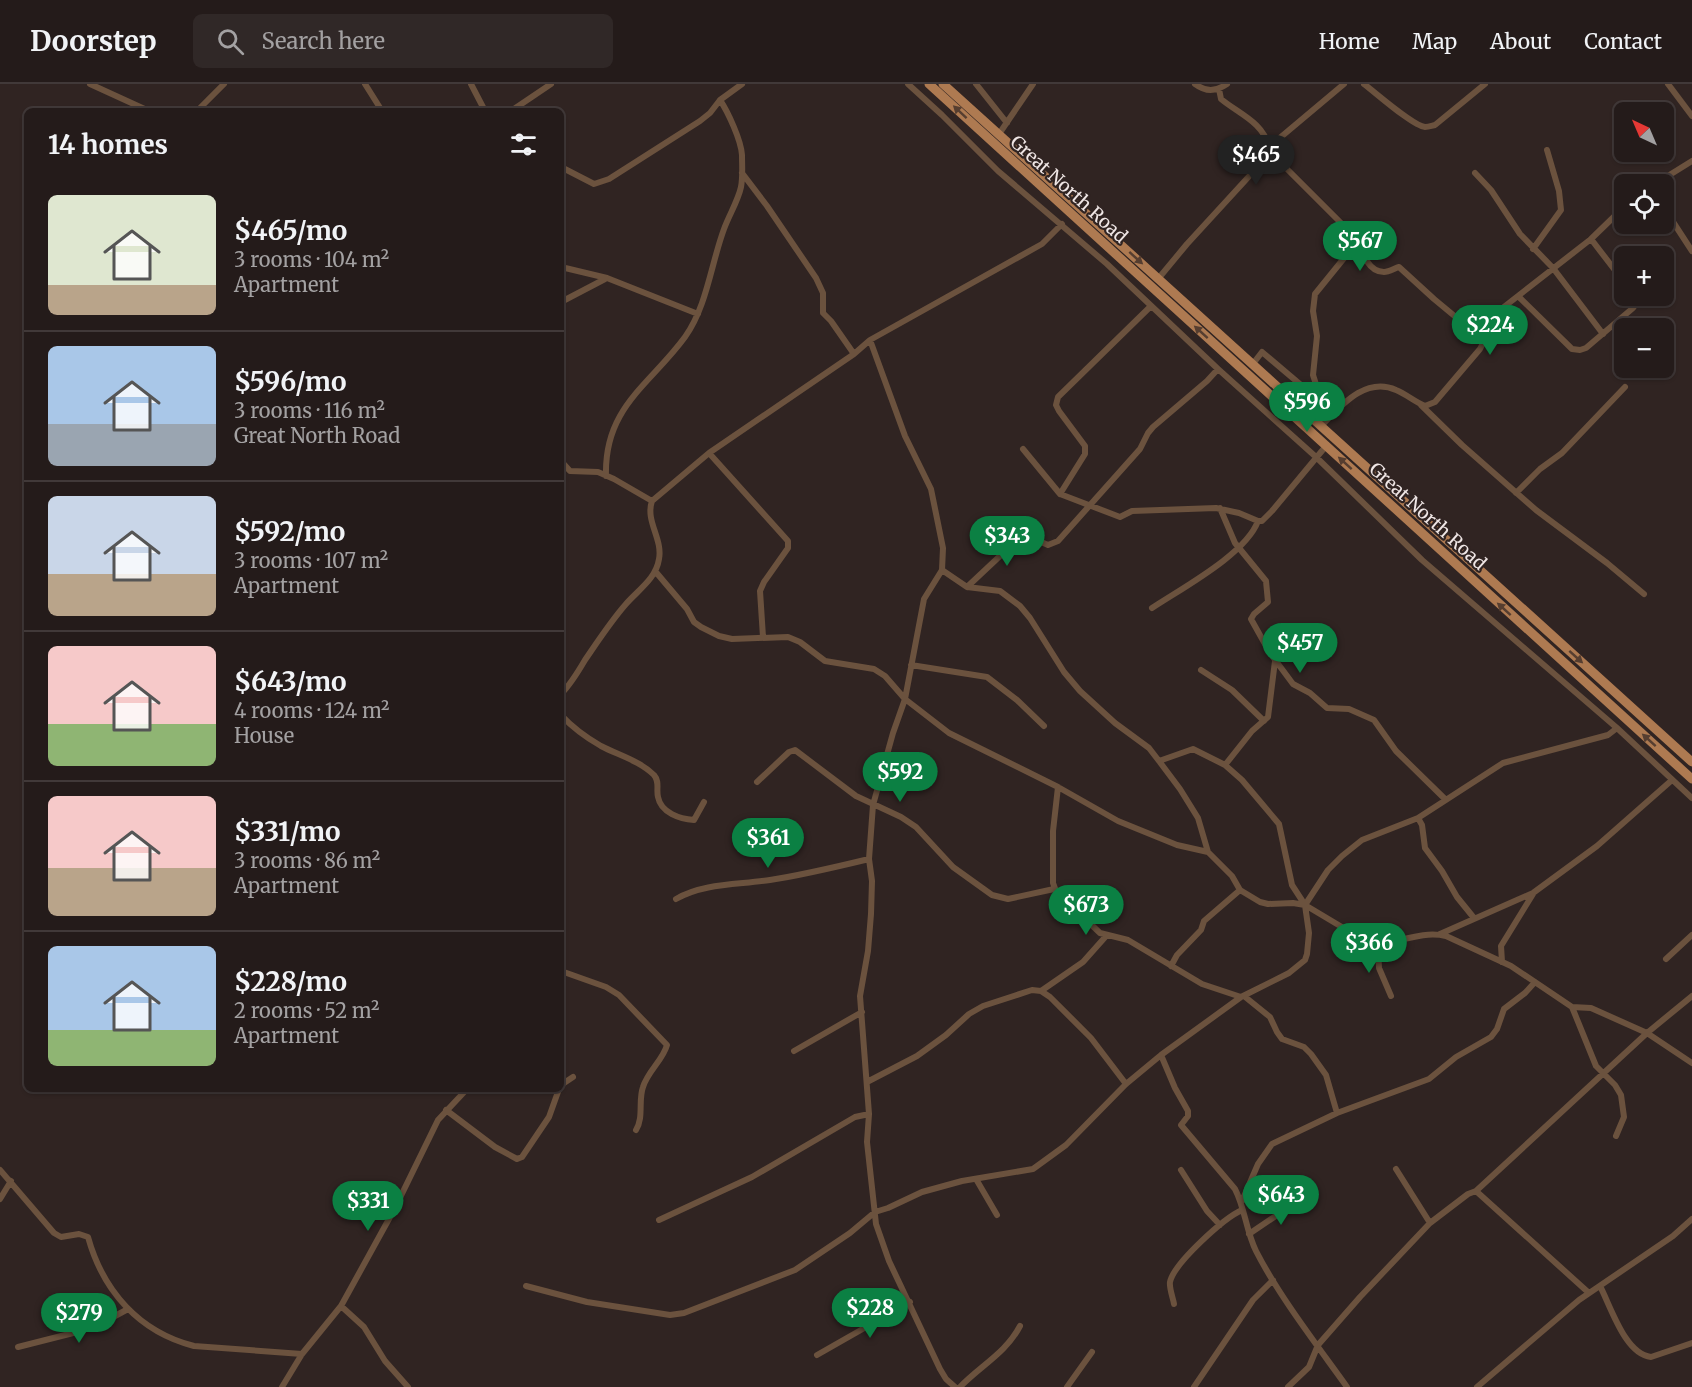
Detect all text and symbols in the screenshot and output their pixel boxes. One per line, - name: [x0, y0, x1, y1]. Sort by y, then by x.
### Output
- search box: [193, 14, 613, 68]
- text: Doorstep: [30, 23, 157, 59]
- icon: search: [214, 25, 247, 58]
- text: Search here: [262, 27, 385, 55]
- text: Home: [1319, 28, 1379, 55]
- text: Map: [1412, 28, 1457, 55]
- text: About: [1490, 28, 1551, 55]
- text: Contact: [1584, 28, 1662, 55]
- north arrow: [1614, 102, 1674, 162]
- map controls: [1614, 102, 1674, 378]
- one-way arrow: [953, 106, 968, 119]
- text: 14 homes: [48, 128, 168, 161]
- icon: filters: [507, 128, 540, 161]
- street label: Great North Road: [1006, 130, 1132, 248]
- pin: $465: [1220, 135, 1292, 186]
- text: $465: [1232, 142, 1280, 167]
- button: locate: [1614, 174, 1674, 234]
- text: $465/mo: [234, 214, 347, 247]
- icon: home: [96, 219, 168, 291]
- pin: $567: [1324, 221, 1396, 272]
- text: $567: [1337, 228, 1383, 253]
- button: +: [1614, 246, 1674, 306]
- text: 3 rooms · 104 m²: [234, 247, 389, 272]
- one-way arrow: [1128, 251, 1143, 264]
- text: Apartment: [234, 272, 339, 297]
- pin: $224: [1454, 305, 1526, 356]
- text: $224: [1466, 312, 1514, 337]
- button: −: [1614, 318, 1674, 378]
- one-way arrow: [1194, 325, 1208, 339]
- text: $596/mo: [234, 365, 346, 398]
- icon: home: [96, 370, 168, 442]
- pin: $596: [1271, 382, 1343, 433]
- text: $596: [1283, 389, 1331, 414]
- text: 3 rooms · 116 m²: [234, 398, 385, 423]
- text: Great North Road: [234, 423, 400, 448]
- one-way arrow: [1338, 457, 1353, 470]
- street label: Great North Road: [1365, 457, 1491, 575]
- text: $592/mo: [234, 515, 345, 548]
- pin: $343: [971, 516, 1043, 567]
- icon: home: [96, 520, 168, 592]
- text: $343: [984, 523, 1030, 548]
- text: 3 rooms · 107 m²: [234, 548, 388, 573]
- text: Apartment: [234, 573, 339, 598]
- one-way arrow: [1498, 602, 1512, 616]
- pin: $457: [1264, 623, 1336, 674]
- text: $457: [1276, 630, 1324, 655]
- one-way arrow: [1568, 650, 1583, 663]
- text: $643/mo: [234, 665, 347, 698]
- icon: home: [96, 670, 168, 742]
- text: 4 rooms · 124 m²: [234, 698, 389, 723]
- text: House: [234, 723, 294, 748]
- one-way arrow: [1641, 733, 1656, 747]
- pin: $592: [864, 752, 936, 803]
- text: $592: [877, 759, 923, 784]
- text: $331/mo: [234, 815, 341, 848]
- pin: $361: [732, 818, 804, 869]
- icon: home: [96, 820, 168, 892]
- text: $361: [746, 825, 790, 850]
- text: 3 rooms · 86 m²: [234, 848, 380, 873]
- text: Apartment: [234, 873, 339, 898]
- pin: $673: [1050, 885, 1122, 936]
- text: $673: [1063, 892, 1109, 917]
- pin: $366: [1333, 923, 1405, 974]
- text: $366: [1345, 930, 1393, 955]
- text: $228/mo: [234, 965, 347, 998]
- icon: home: [96, 970, 168, 1042]
- text: 2 rooms · 52 m²: [234, 998, 379, 1023]
- text: Apartment: [234, 1023, 339, 1048]
- pin: $643: [1245, 1175, 1317, 1226]
- pin: $331: [332, 1181, 404, 1232]
- text: $643: [1257, 1182, 1305, 1207]
- text: $331: [346, 1188, 390, 1213]
- pin: $228: [834, 1288, 906, 1339]
- pin: $279: [43, 1293, 115, 1344]
- text: $228: [846, 1295, 894, 1320]
- text: $279: [55, 1300, 103, 1325]

